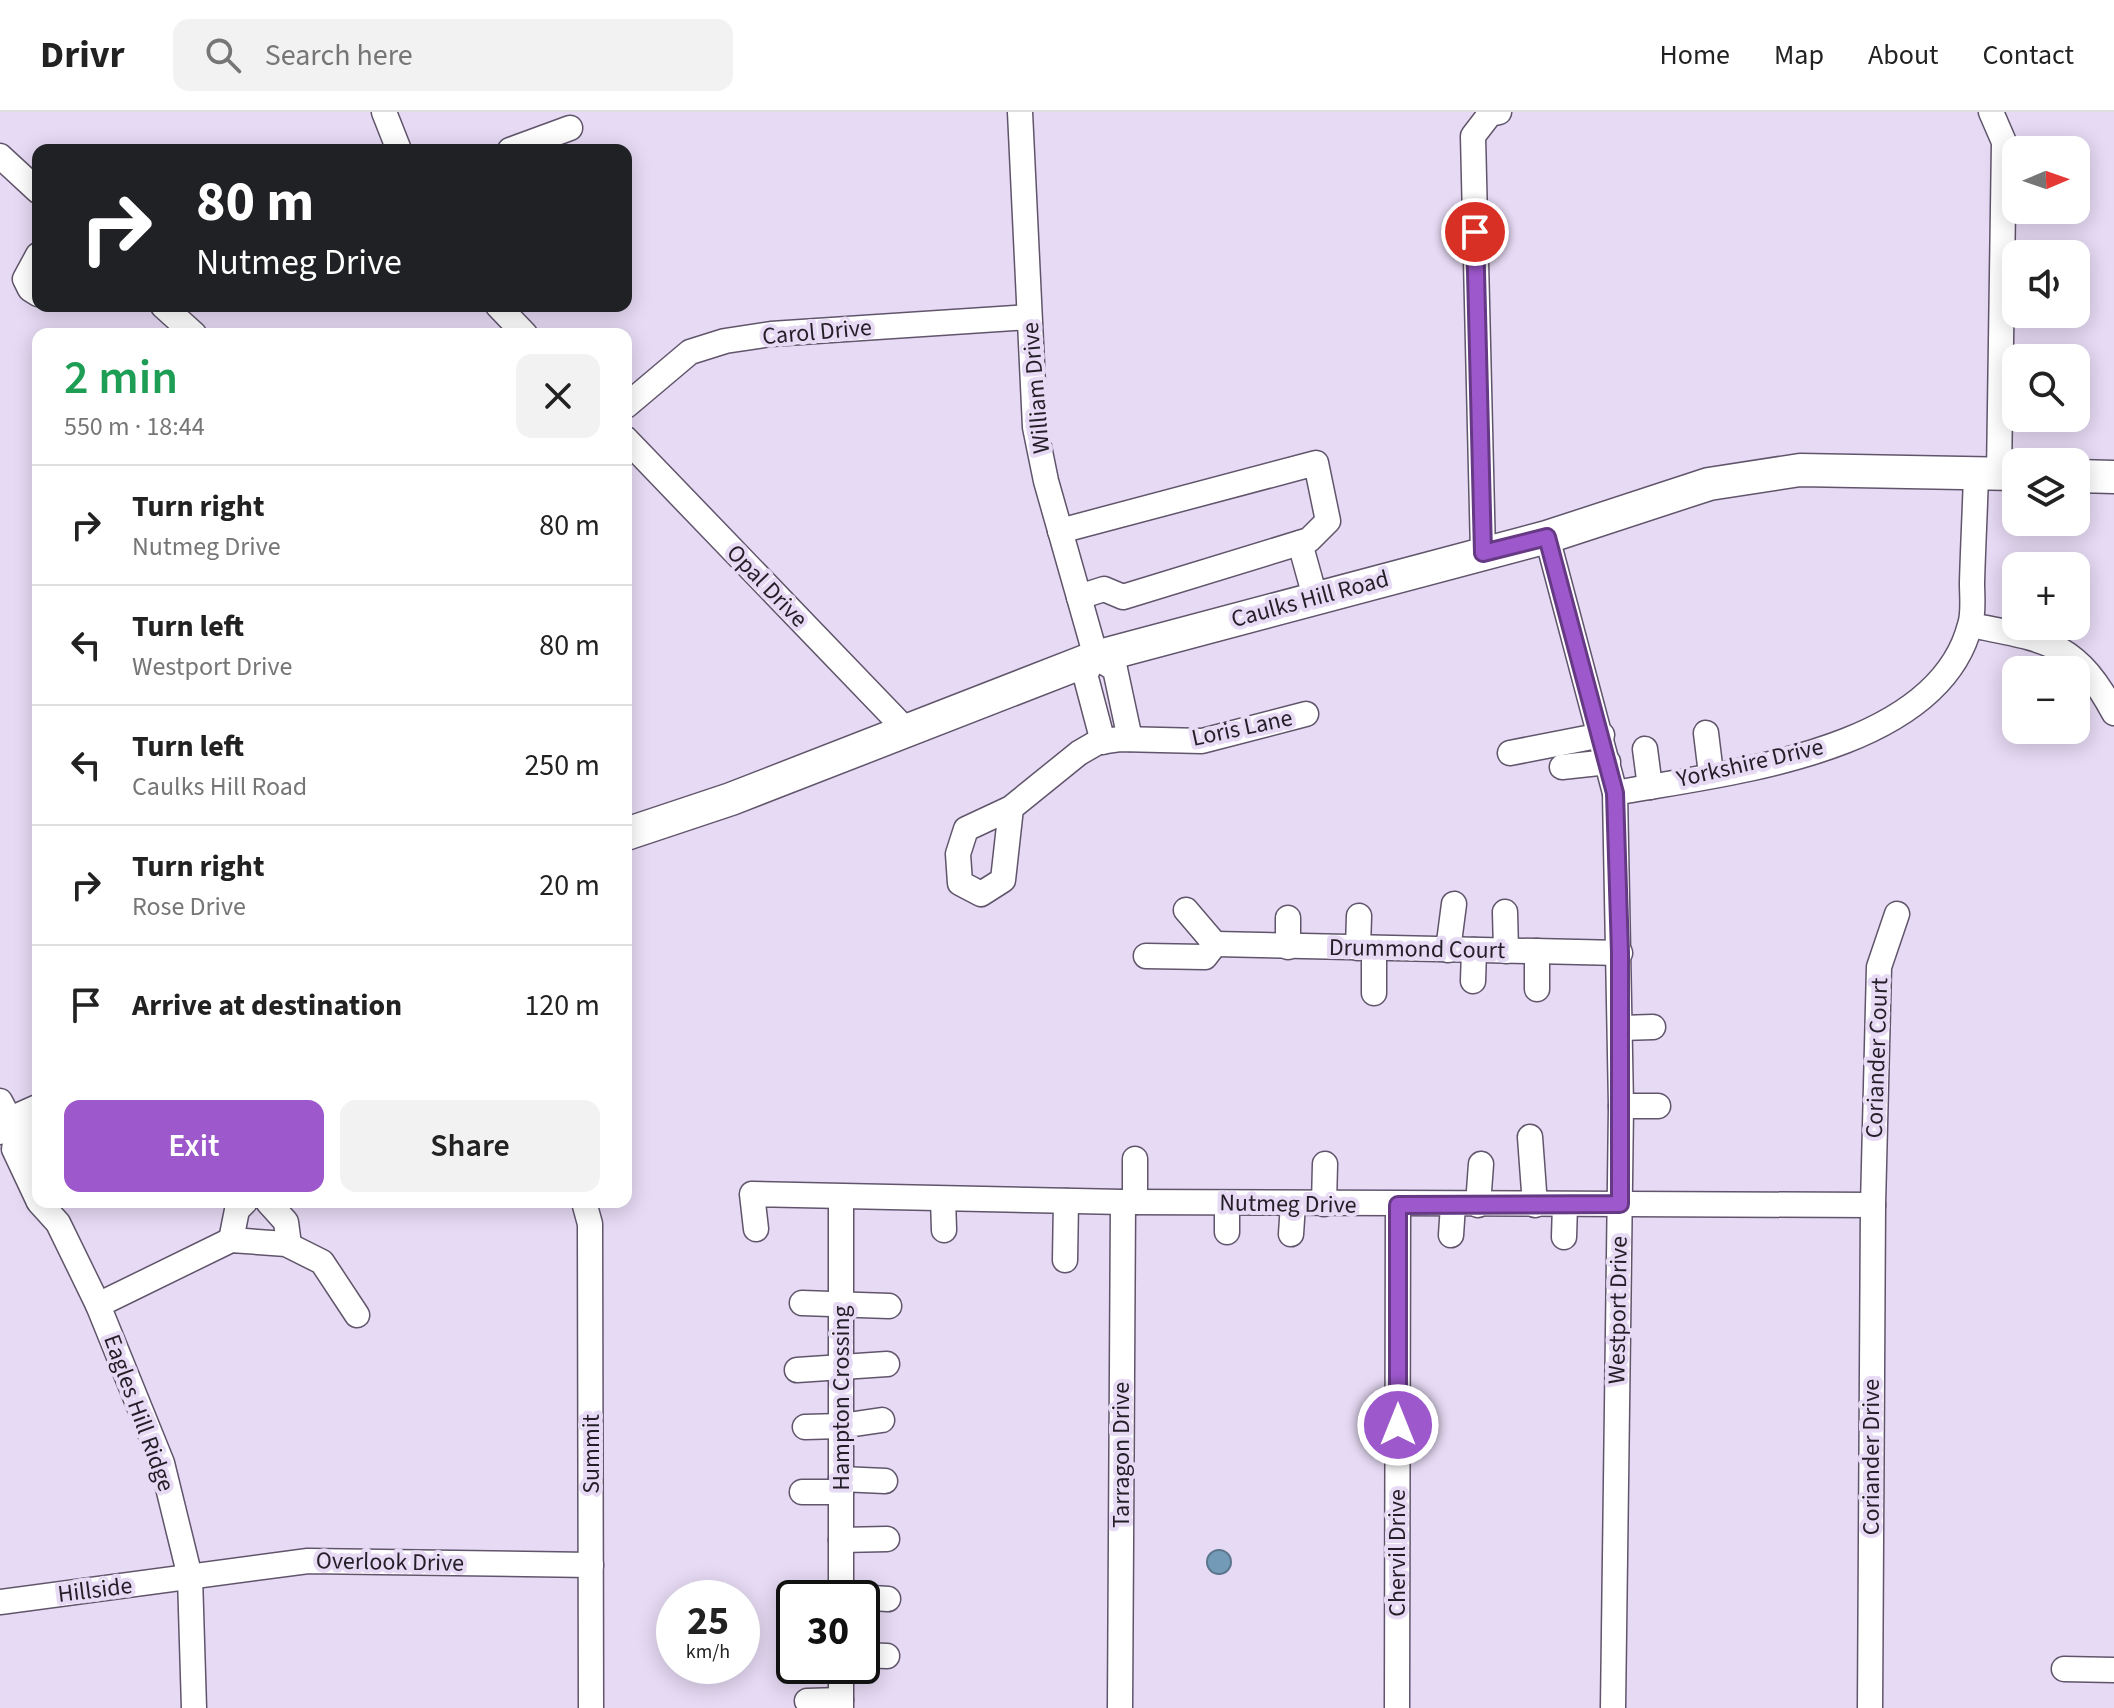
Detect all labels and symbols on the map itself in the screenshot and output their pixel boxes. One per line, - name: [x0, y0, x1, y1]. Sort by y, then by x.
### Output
- north arrow: [2002, 136, 2090, 224]
- pin: [1441, 198, 1509, 266]
- street label: Carol Drive: [761, 310, 873, 354]
- street label: William Drive: [1013, 321, 1059, 455]
- street label: Opal Drive: [718, 536, 816, 636]
- street label: Caulks Hill Road: [1227, 561, 1393, 637]
- street label: Loris Lane: [1188, 700, 1296, 756]
- street label: Yorkshire Drive: [1672, 729, 1827, 797]
- street label: Drummond Court: [1329, 930, 1505, 968]
- street label: Coriander Court: [1857, 977, 1897, 1139]
- street label: Nutmeg Drive: [1219, 1185, 1357, 1223]
- street label: Westport Drive: [1599, 1236, 1637, 1384]
- street label: Hampton Crossing: [824, 1305, 859, 1491]
- street label: Eagles Hill Ridge: [94, 1330, 184, 1496]
- street label: Coriander Drive: [1854, 1379, 1889, 1535]
- street label: Tarragon Drive: [1104, 1382, 1139, 1528]
- position arrow: [1356, 1383, 1440, 1467]
- street label: Summit: [574, 1414, 609, 1494]
- street label: Chervil Drive: [1380, 1489, 1415, 1617]
- street label: Overlook Drive: [316, 1543, 464, 1581]
- street label: Hillside: [56, 1568, 134, 1612]
- speed limit sign: 30: [776, 1580, 880, 1684]

